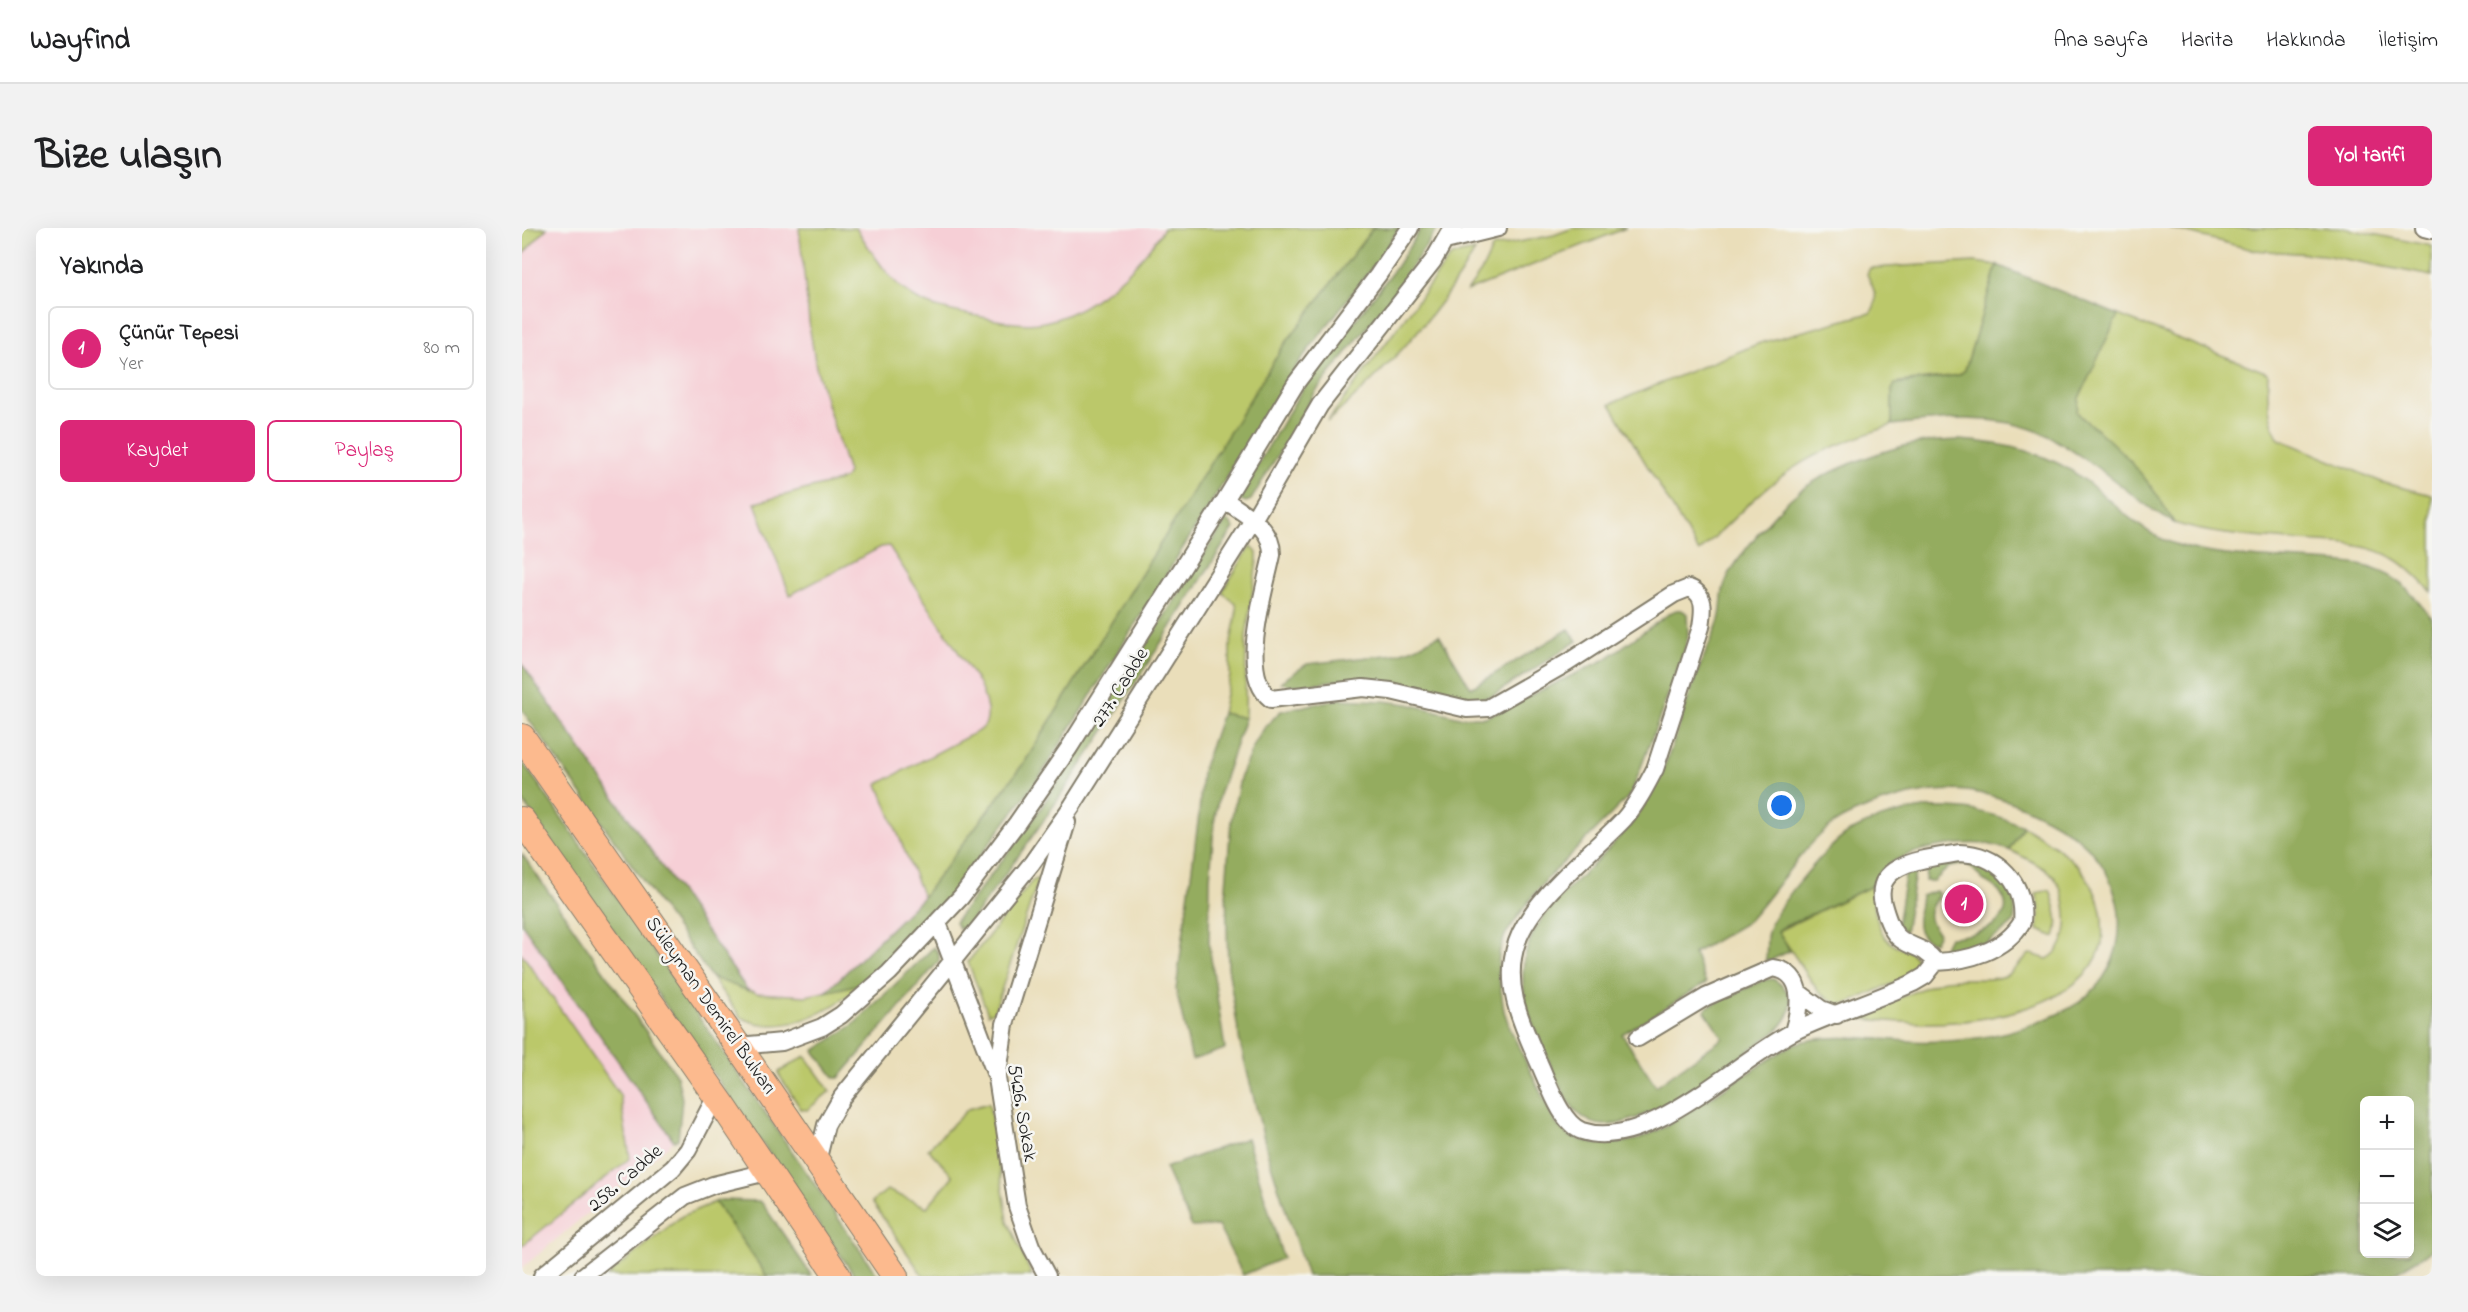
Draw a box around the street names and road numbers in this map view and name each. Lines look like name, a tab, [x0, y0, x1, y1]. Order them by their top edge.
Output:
street label: 277. Cadde	[1085, 643, 1157, 733]
street label: Süleyman Demirel Bulvarı	[637, 911, 783, 1101]
street label: 5426. Sokak	[998, 1062, 1044, 1164]
street label: 258. Cadde	[582, 1138, 670, 1220]

